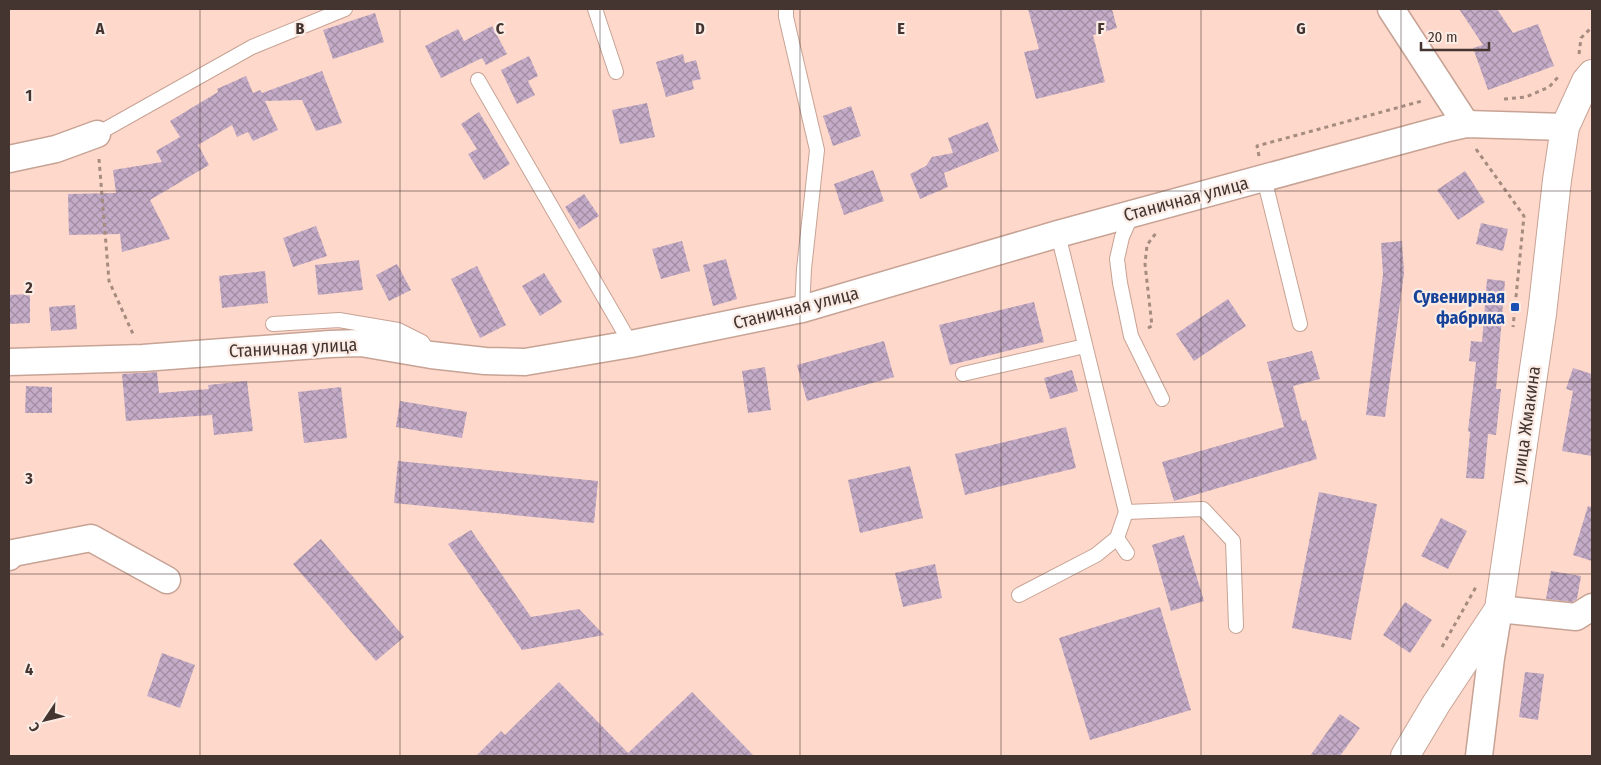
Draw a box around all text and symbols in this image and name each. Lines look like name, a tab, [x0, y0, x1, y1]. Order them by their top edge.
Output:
text: A	[95, 19, 105, 38]
text: B	[296, 19, 305, 38]
text: C	[496, 19, 505, 38]
text: D	[695, 19, 705, 38]
text: E	[897, 19, 905, 38]
text: F	[1097, 19, 1105, 38]
text: G	[1296, 19, 1306, 38]
scale bar	[1421, 20, 1488, 52]
text: 20 m	[1428, 28, 1458, 46]
text: 1	[26, 86, 32, 105]
street label: Станичная улица	[1121, 172, 1251, 226]
text: 2	[24, 278, 33, 297]
street label: Станичная улица	[731, 282, 861, 334]
place label: Сувенирная фабрика	[1413, 286, 1505, 329]
marker: Сувенирная фабрика	[1509, 301, 1521, 313]
street label: Станичная улица	[228, 334, 358, 362]
street label: улица Жмакина	[1507, 364, 1545, 485]
text: 3	[24, 469, 33, 488]
text: 4	[25, 660, 33, 679]
north arrow	[20, 695, 70, 745]
text: С	[25, 719, 44, 735]

